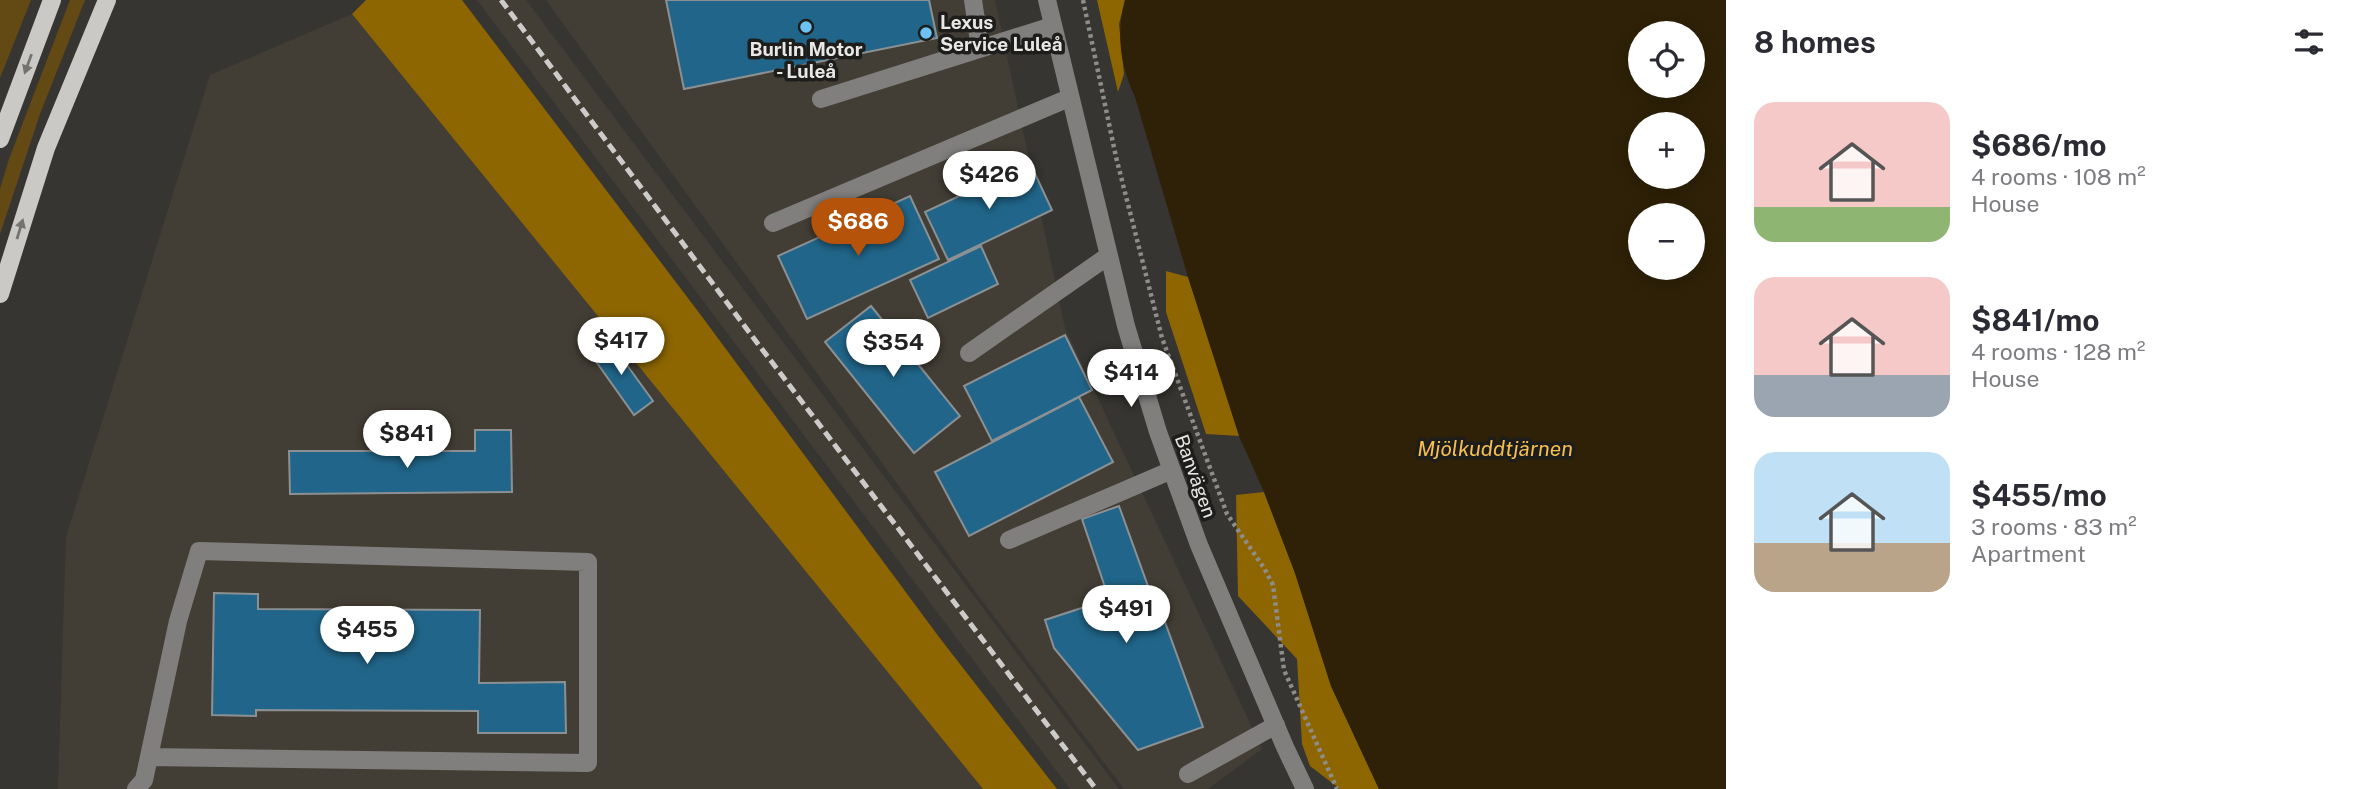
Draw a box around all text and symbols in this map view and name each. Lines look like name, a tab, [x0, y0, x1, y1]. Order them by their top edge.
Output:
place label: Lexus Service Luleå	[940, 11, 1062, 55]
marker: Burlin Motor - Luleå	[798, 19, 814, 35]
map controls	[1628, 21, 1705, 280]
button: locate	[1628, 21, 1705, 98]
icon: filters	[2290, 23, 2328, 61]
text: 8 homes	[1754, 24, 1876, 60]
marker: Lexus Service Luleå	[918, 25, 934, 41]
place label: Burlin Motor - Luleå	[749, 38, 863, 82]
one-way arrow	[22, 54, 33, 75]
button: +	[1628, 112, 1705, 189]
text: $686/mo	[1971, 127, 2107, 163]
icon: home	[1810, 130, 1894, 214]
pin: $426	[948, 152, 1030, 211]
text: $426	[959, 160, 1019, 187]
text: 4 rooms · 108 m²	[1971, 163, 2146, 190]
text: House	[1971, 190, 2039, 217]
pin: $686	[817, 198, 899, 258]
button: −	[1628, 203, 1705, 280]
text: $686	[827, 207, 889, 234]
one-way arrow	[16, 219, 26, 240]
text: $841/mo	[1971, 302, 2100, 338]
icon: home	[1810, 305, 1894, 389]
pin: $417	[580, 318, 662, 377]
pin: $354	[852, 320, 934, 379]
text: $417	[594, 326, 648, 353]
text: $354	[862, 328, 924, 355]
text: 4 rooms · 128 m²	[1971, 338, 2145, 365]
pin: $414	[1090, 350, 1172, 409]
text: $414	[1103, 358, 1159, 385]
text: House	[1971, 365, 2039, 392]
pin: $841	[366, 410, 448, 470]
text: $841	[379, 419, 435, 446]
street label: Banvägen	[1171, 431, 1221, 521]
water label: Mjölkuddtjärnen	[1417, 436, 1573, 461]
text: $455/mo	[1971, 477, 2107, 513]
icon: home	[1810, 480, 1894, 564]
text: 3 rooms · 83 m²	[1971, 513, 2137, 540]
text: Apartment	[1971, 540, 2086, 567]
pin: $491	[1085, 586, 1167, 645]
text: $491	[1098, 594, 1154, 621]
pin: $455	[326, 606, 408, 666]
text: $455	[336, 615, 398, 642]

